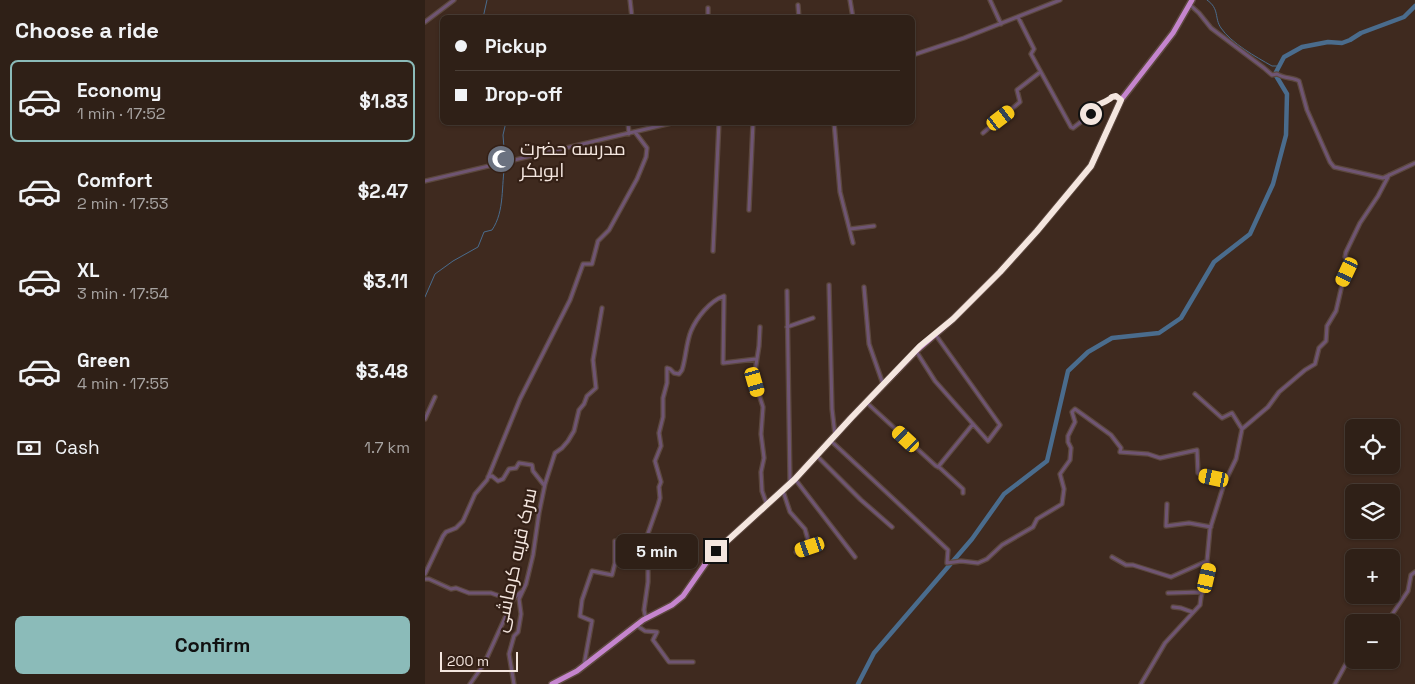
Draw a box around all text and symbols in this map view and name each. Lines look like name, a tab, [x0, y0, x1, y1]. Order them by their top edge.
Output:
text: Choose a ride	[15, 16, 159, 44]
text: Pickup	[485, 34, 547, 59]
text: Economy	[77, 78, 161, 103]
icon: car	[17, 79, 62, 124]
text: Drop-off	[485, 82, 563, 107]
text: $1.83	[359, 89, 408, 114]
text: 1 min · 17:52	[77, 103, 165, 124]
car	[984, 103, 1017, 133]
route start	[1080, 103, 1102, 125]
place label: مدرسه حضرت ابوبکر	[519, 136, 626, 183]
mosque icon: مدرسه حضرت ابوبکر	[486, 144, 516, 174]
text: Comfort	[77, 168, 153, 193]
icon: car	[17, 169, 62, 214]
text: $2.47	[358, 179, 408, 204]
text: 2 min · 17:53	[77, 193, 168, 214]
car	[1333, 255, 1360, 289]
text: XL	[77, 258, 100, 283]
icon: car	[17, 259, 62, 304]
text: $3.11	[363, 269, 408, 294]
text: 3 min · 17:54	[77, 283, 169, 304]
text: Green	[77, 348, 130, 373]
icon: car	[17, 349, 62, 394]
text: $3.48	[356, 359, 408, 384]
car	[743, 366, 766, 398]
text: 4 min · 17:55	[77, 373, 169, 394]
map controls	[1345, 419, 1400, 669]
button: locate	[1345, 419, 1400, 474]
car	[889, 423, 922, 455]
icon: cash	[15, 434, 43, 462]
text: Cash	[55, 435, 100, 460]
text: 1.7 km	[364, 437, 410, 458]
car	[1197, 468, 1230, 488]
button: layers	[1345, 484, 1400, 539]
street label: سرک قریه کرماشی	[487, 486, 543, 634]
callout: 5 min	[616, 534, 699, 568]
car	[793, 535, 826, 559]
route end	[705, 540, 727, 562]
text: 5 min	[636, 541, 678, 562]
button: +	[1345, 549, 1400, 604]
car	[1196, 562, 1217, 594]
button: −	[1345, 614, 1400, 669]
button: Confirm	[15, 616, 410, 674]
scale bar	[440, 649, 517, 672]
text: 200 m	[447, 652, 489, 670]

